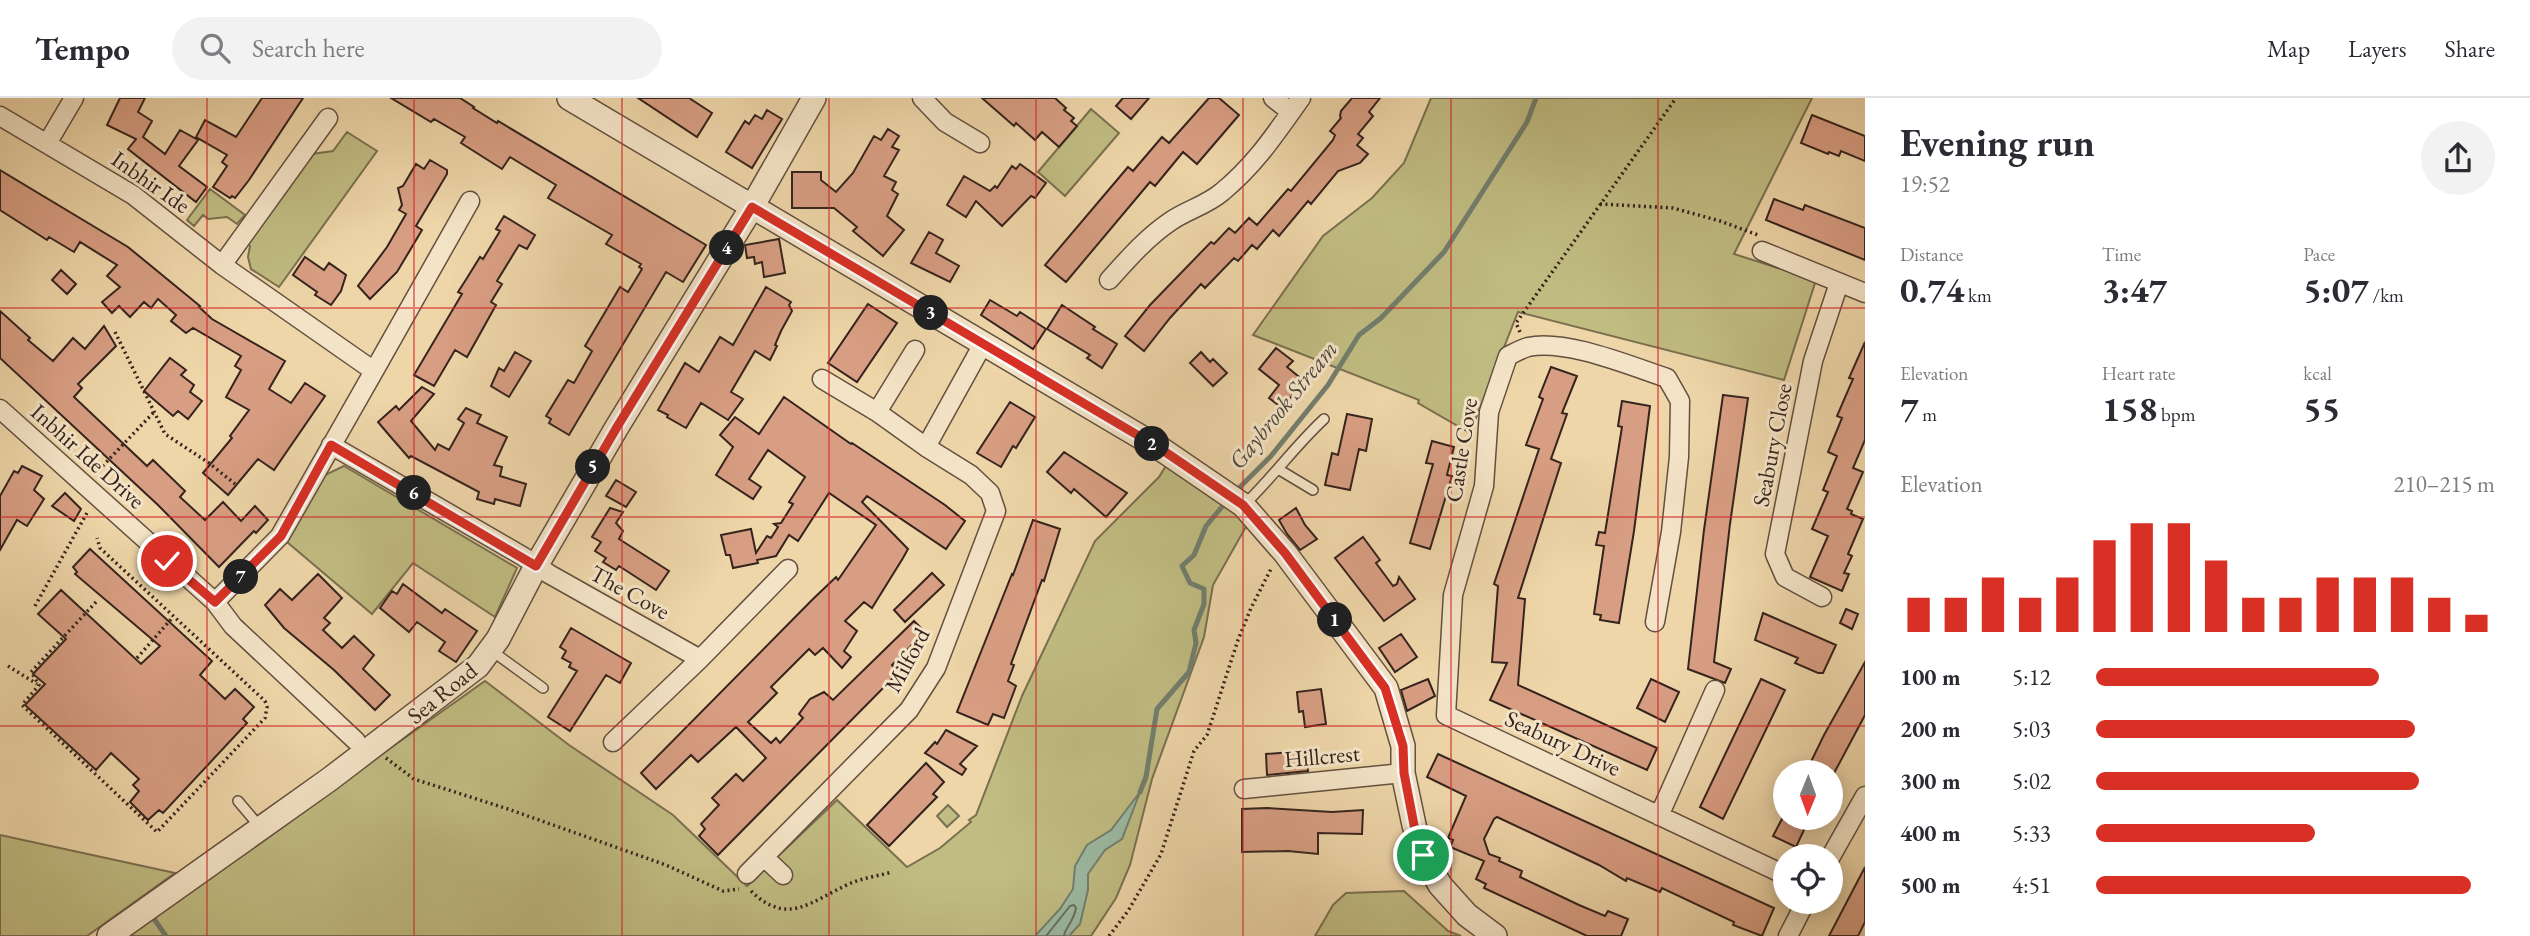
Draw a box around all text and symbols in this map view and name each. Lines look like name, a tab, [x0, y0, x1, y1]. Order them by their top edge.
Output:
search box	[172, 17, 662, 80]
text: Tempo	[35, 27, 130, 70]
icon: search	[196, 29, 234, 67]
text: Search here	[252, 31, 365, 65]
text: Map	[2267, 33, 2310, 64]
text: Layers	[2348, 33, 2407, 64]
text: Share	[2445, 33, 2495, 64]
text: Evening run	[1900, 118, 2095, 167]
button: share	[2421, 121, 2495, 195]
street label: Inbhir Ide	[106, 144, 196, 220]
text: 19:52	[1900, 169, 1950, 199]
pin: 4	[710, 230, 744, 266]
text: 4	[721, 235, 732, 260]
text: Distance	[1900, 242, 1963, 267]
text: Time	[2102, 242, 2141, 267]
text: Pace	[2303, 242, 2335, 267]
text: 0.74	[1900, 267, 1964, 312]
text: 3:47	[2102, 267, 2167, 312]
text: 5:07	[2303, 267, 2369, 312]
text: km	[1964, 283, 1992, 308]
text: /km	[2369, 283, 2404, 308]
pin: 3	[914, 296, 948, 330]
text: 3	[925, 300, 936, 325]
water label: Gaybrook Stream	[1221, 334, 1344, 475]
text: Elevation	[1900, 361, 1968, 386]
text: Heart rate	[2102, 361, 2175, 386]
text: kcal	[2303, 361, 2332, 386]
street label: Seabury Close	[1745, 381, 1799, 509]
text: 7	[1900, 386, 1919, 431]
text: 158	[2102, 386, 2157, 431]
text: 55	[2303, 386, 2340, 431]
street label: Castle Cove	[1438, 396, 1484, 504]
street label: Inbhir Ide Drive	[25, 397, 151, 515]
text: m	[1919, 402, 1937, 427]
text: bpm	[2157, 402, 2195, 427]
pin: 2	[1134, 426, 1170, 462]
text: 2	[1146, 431, 1157, 456]
pin: 5	[576, 450, 610, 484]
text: 5	[587, 454, 598, 479]
text: Elevation	[1900, 469, 1983, 499]
text: 210–215 m	[2394, 469, 2495, 499]
pin: 6	[396, 476, 432, 510]
text: 6	[408, 480, 419, 505]
pin	[137, 531, 197, 591]
icon: check	[148, 542, 186, 580]
street label: The Cove	[585, 558, 675, 626]
pin: 7	[224, 560, 258, 594]
text: 7	[235, 564, 246, 589]
pin: 1	[1318, 602, 1352, 638]
text: 1	[1329, 607, 1340, 632]
street label: Milford	[877, 622, 937, 698]
street label: Sea Road	[401, 655, 483, 730]
text: 100 m	[1900, 662, 1961, 692]
text: 5:12	[2012, 662, 2051, 692]
street label: Seabury Drive	[1500, 703, 1626, 783]
text: 200 m	[1900, 714, 1961, 744]
text: 5:03	[2012, 714, 2051, 744]
street label: Hillcrest	[1283, 738, 1362, 774]
north arrow	[1773, 760, 1843, 830]
map controls	[1773, 760, 1843, 914]
text: 300 m	[1900, 766, 1961, 796]
text: 5:02	[2012, 766, 2051, 796]
text: 400 m	[1900, 818, 1961, 848]
text: 5:33	[2012, 818, 2051, 848]
pin	[1393, 825, 1453, 885]
icon: arrive	[1404, 836, 1442, 874]
button: locate	[1773, 844, 1843, 914]
text: 500 m	[1900, 870, 1961, 900]
text: 4:51	[2012, 870, 2051, 900]

